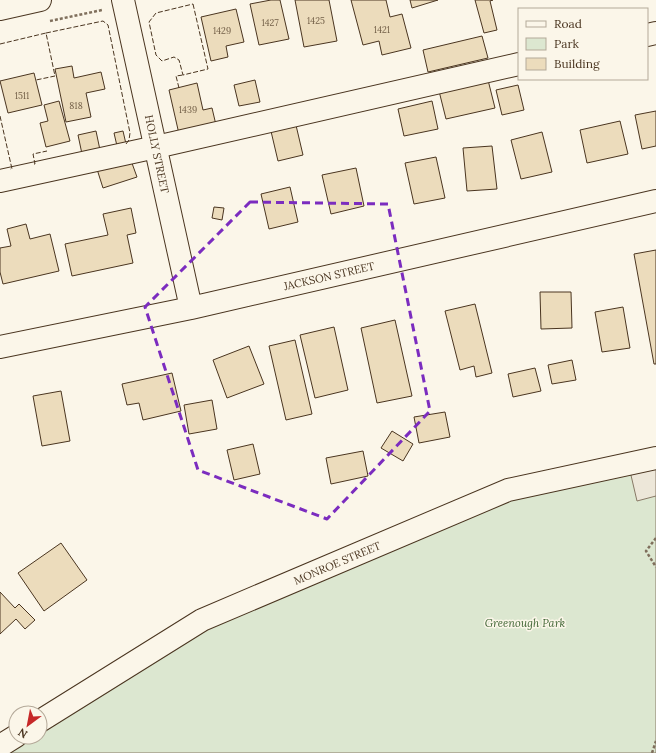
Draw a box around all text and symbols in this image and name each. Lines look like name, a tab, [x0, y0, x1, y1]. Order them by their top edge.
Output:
legend	[518, 8, 648, 80]
house number: 1425	[307, 15, 325, 26]
text: Road	[554, 16, 582, 31]
house number: 1427	[261, 17, 279, 28]
house number: 1421	[374, 24, 390, 35]
house number: 1429	[213, 25, 231, 36]
text: Park	[554, 36, 580, 51]
text: Building	[554, 56, 600, 71]
house number: 1511	[15, 90, 29, 101]
house number: 818	[69, 100, 83, 111]
house number: 1439	[179, 104, 197, 115]
street label: HOLLY STREET	[142, 114, 172, 194]
street label: JACKSON STREET	[281, 259, 376, 293]
street label: MONROE STREET	[291, 538, 383, 588]
park label: Greenough Park	[485, 616, 566, 630]
north arrow	[8, 705, 48, 745]
text: N	[15, 725, 30, 742]

